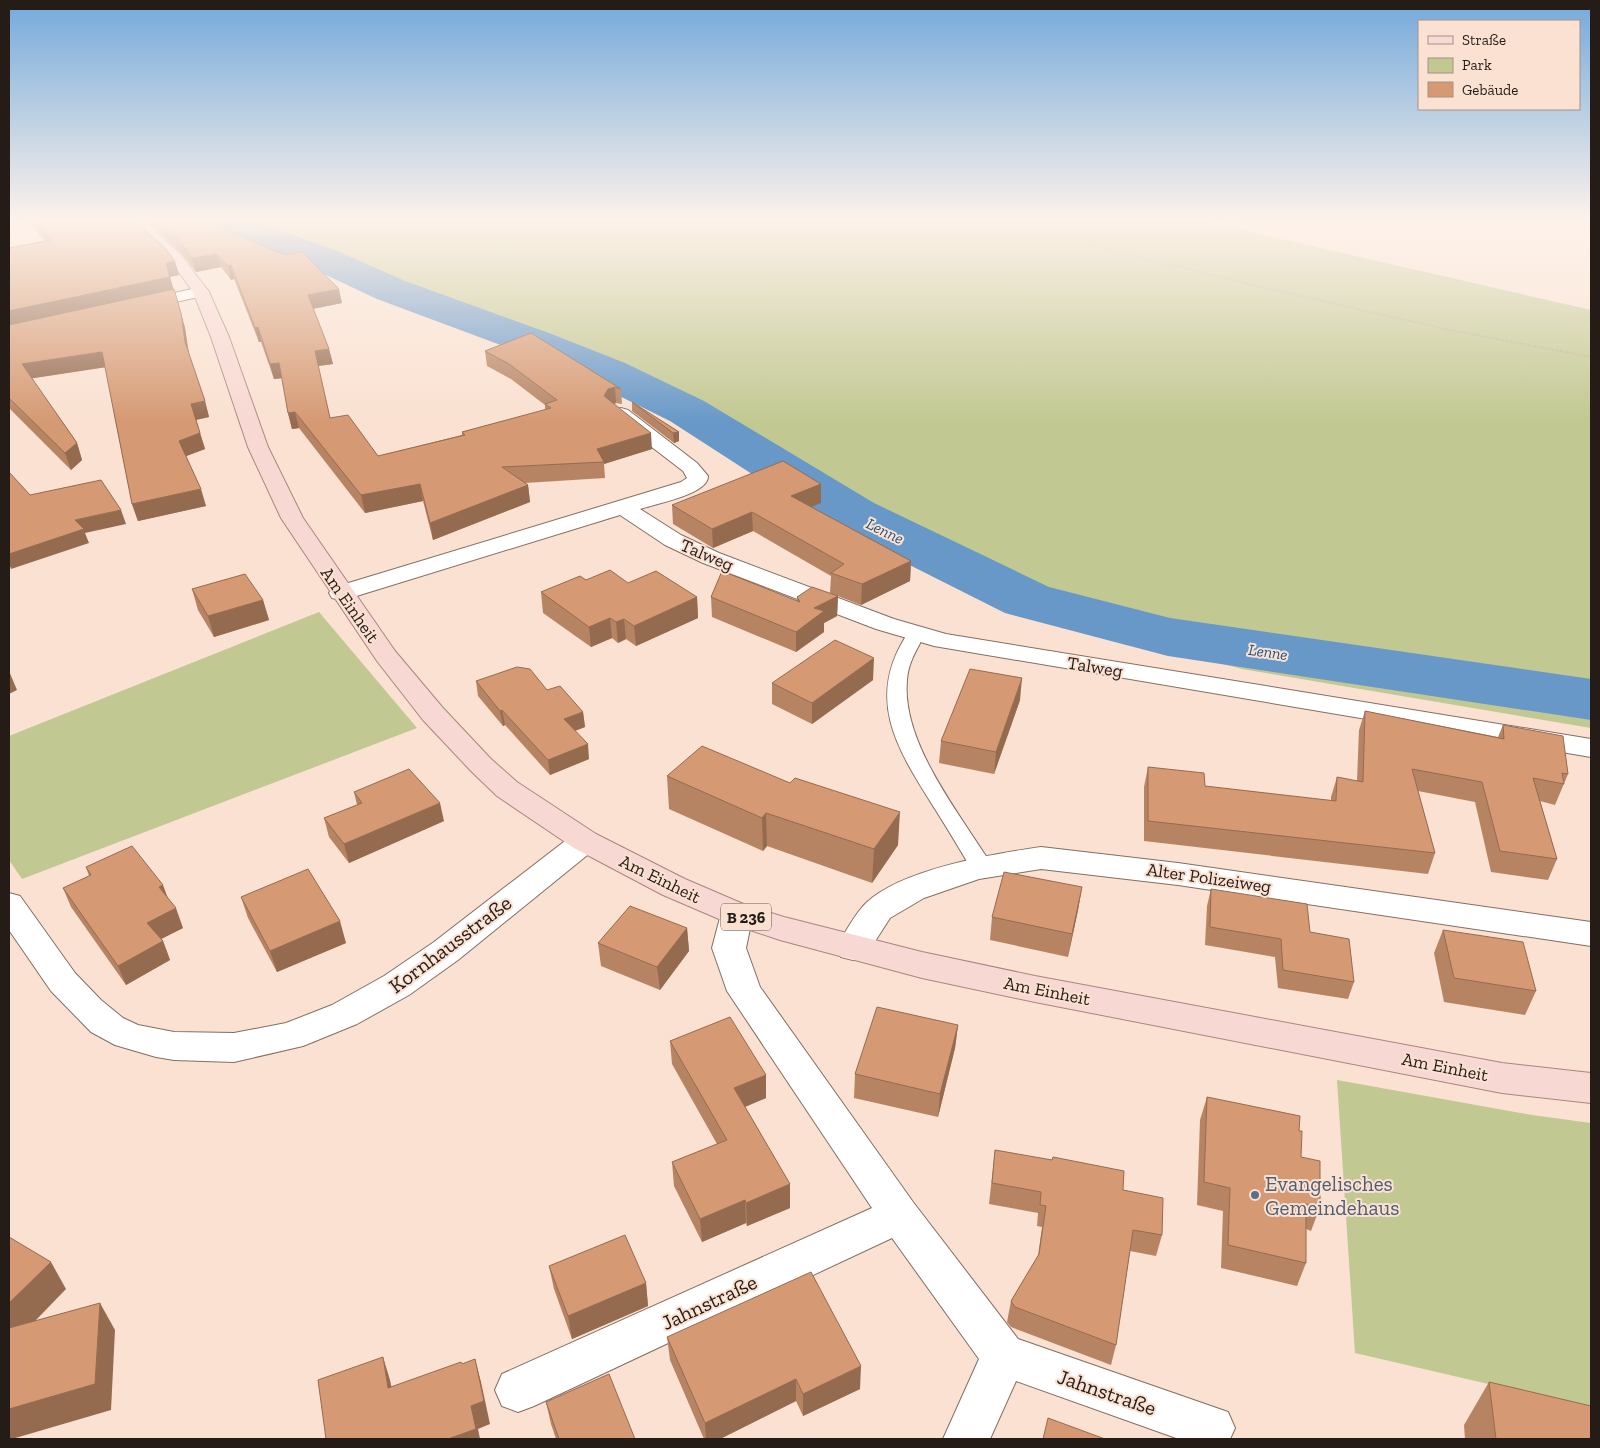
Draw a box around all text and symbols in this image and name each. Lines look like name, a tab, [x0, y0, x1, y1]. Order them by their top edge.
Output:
legend	[1418, 20, 1580, 110]
text: Straße	[1462, 31, 1506, 49]
text: Park	[1462, 56, 1492, 74]
text: Gebäude	[1462, 81, 1518, 99]
water label: Lenne	[863, 514, 907, 548]
street label: Talweg	[677, 534, 737, 576]
street label: Am Einheit	[316, 563, 384, 647]
water label: Lenne	[1247, 640, 1289, 664]
street label: Talweg	[1066, 652, 1124, 682]
street label: Am Einheit	[616, 850, 704, 908]
street label: Alter Polizeiweg	[1145, 858, 1273, 898]
street label: Kornhausstraße	[384, 890, 516, 998]
road number: B 236	[721, 904, 771, 930]
street label: Am Einheit	[1002, 972, 1092, 1010]
street label: Am Einheit	[1400, 1048, 1490, 1086]
place label: Evangelisches Gemeindehaus	[1265, 1171, 1400, 1220]
marker: Evangelisches Gemeindehaus	[1249, 1189, 1261, 1201]
street label: Jahnstraße	[657, 1269, 761, 1335]
street label: Jahnstraße	[1054, 1364, 1160, 1421]

